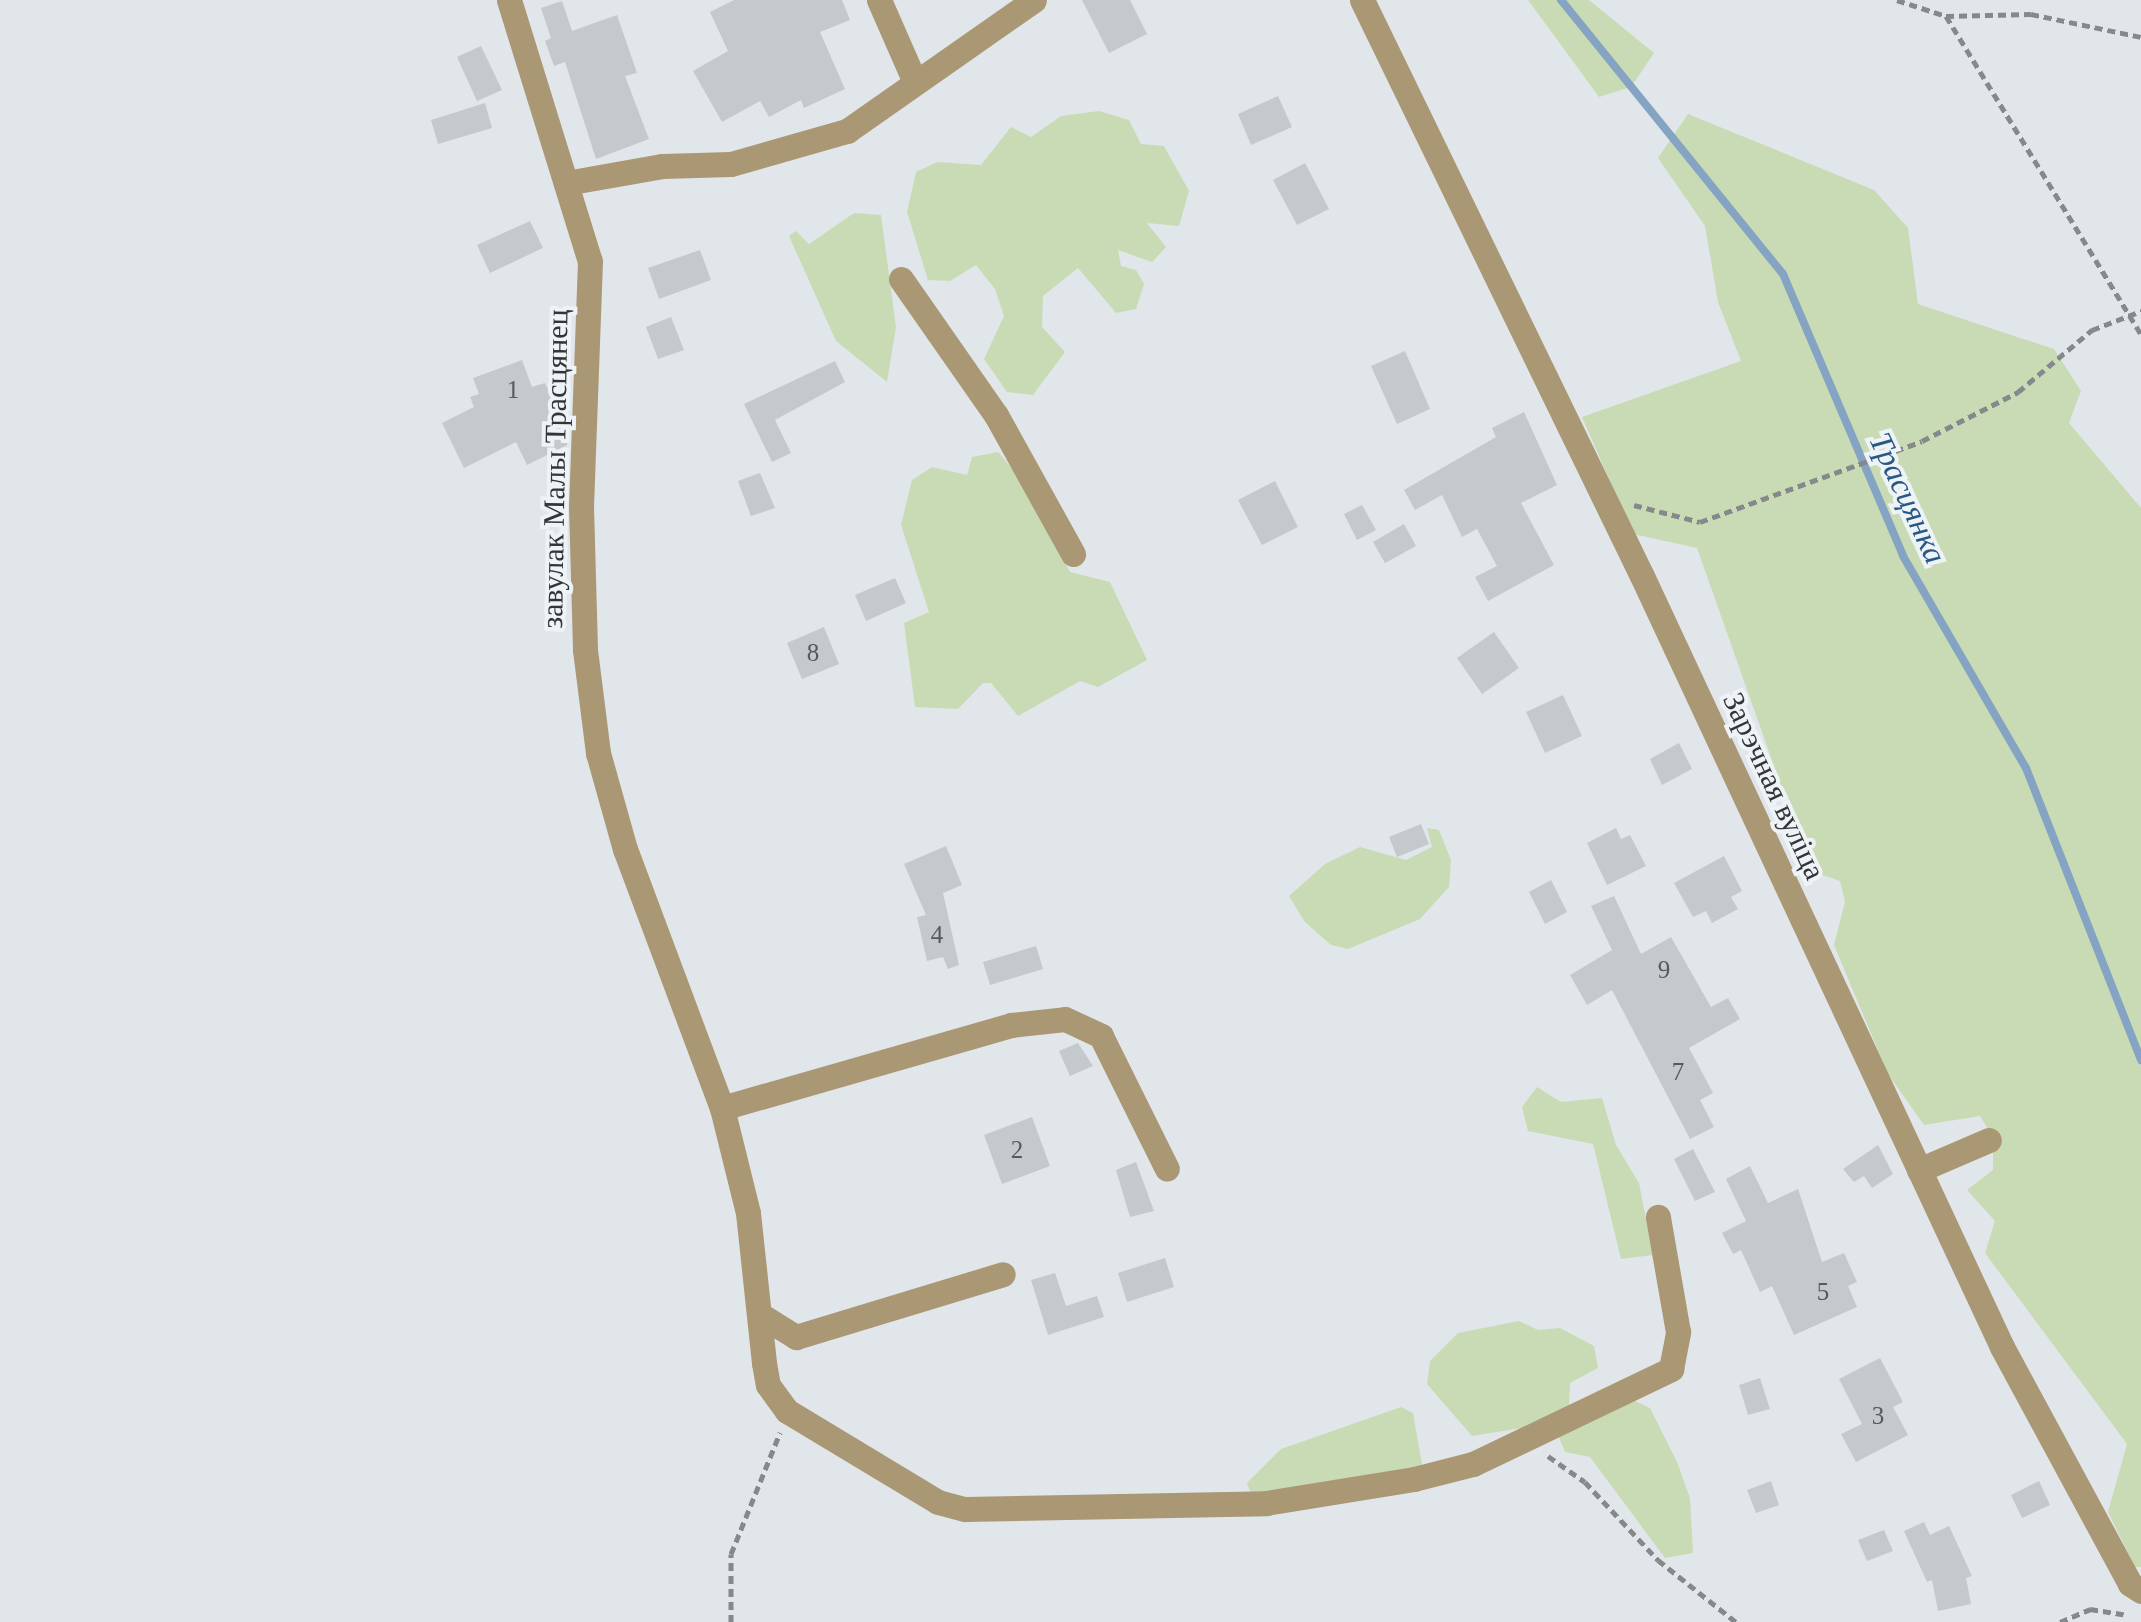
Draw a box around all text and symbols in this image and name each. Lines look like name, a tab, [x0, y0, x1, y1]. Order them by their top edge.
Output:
street label: завулак Малы Трасцянец	[534, 309, 576, 629]
house number: 1	[507, 375, 519, 405]
water label: Трасцянка	[1861, 426, 1955, 570]
house number: 8	[807, 638, 819, 668]
street label: Зарэчная вуліца	[1715, 687, 1833, 885]
house number: 4	[931, 920, 943, 950]
house number: 9	[1658, 955, 1670, 985]
house number: 7	[1672, 1057, 1684, 1087]
house number: 2	[1011, 1135, 1023, 1165]
house number: 5	[1817, 1277, 1829, 1307]
house number: 3	[1872, 1401, 1884, 1431]

